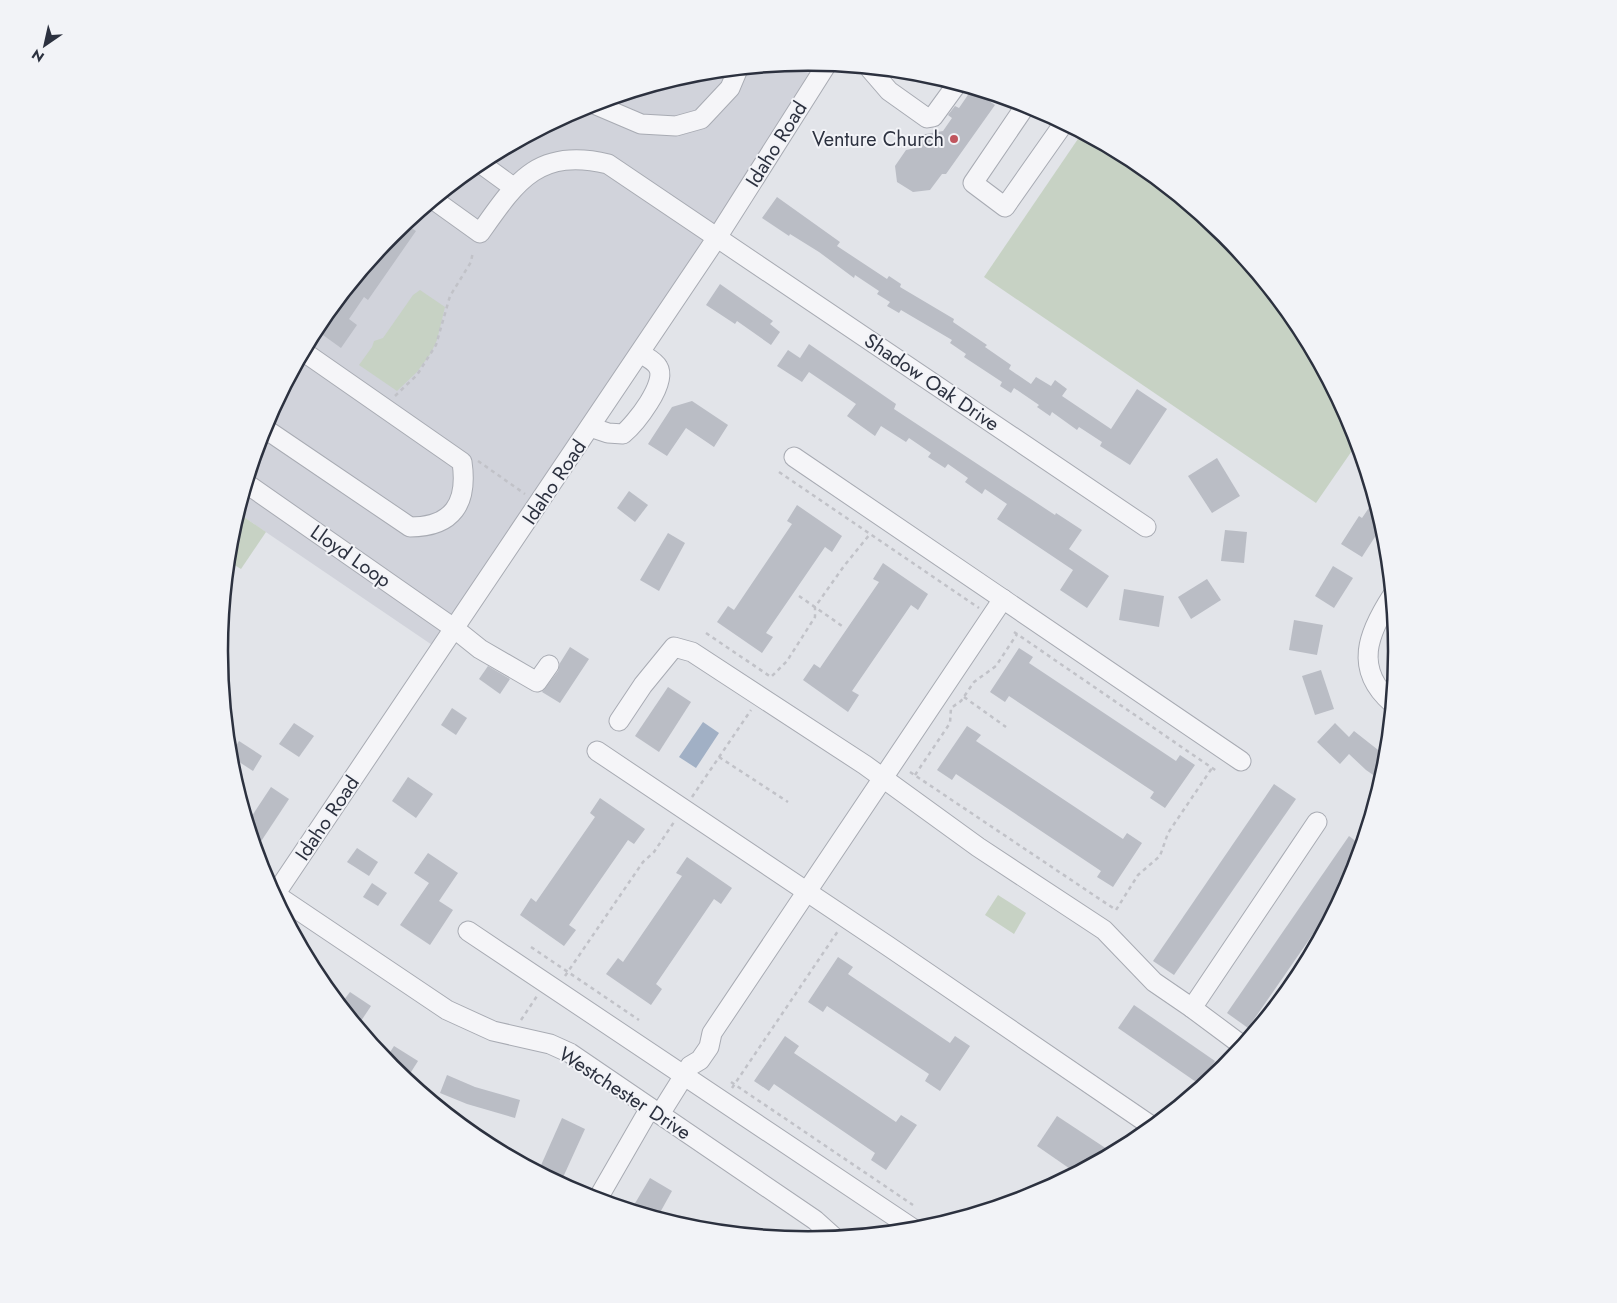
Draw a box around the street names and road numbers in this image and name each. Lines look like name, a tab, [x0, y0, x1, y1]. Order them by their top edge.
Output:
street label: Idaho Road	[739, 96, 814, 193]
street label: Shadow Oak Drive	[858, 326, 1005, 438]
street label: Idaho Road	[515, 434, 593, 530]
street label: Lloyd Loop	[304, 518, 397, 595]
street label: Idaho Road	[288, 770, 366, 866]
street label: Westchester Drive	[553, 1040, 696, 1147]

